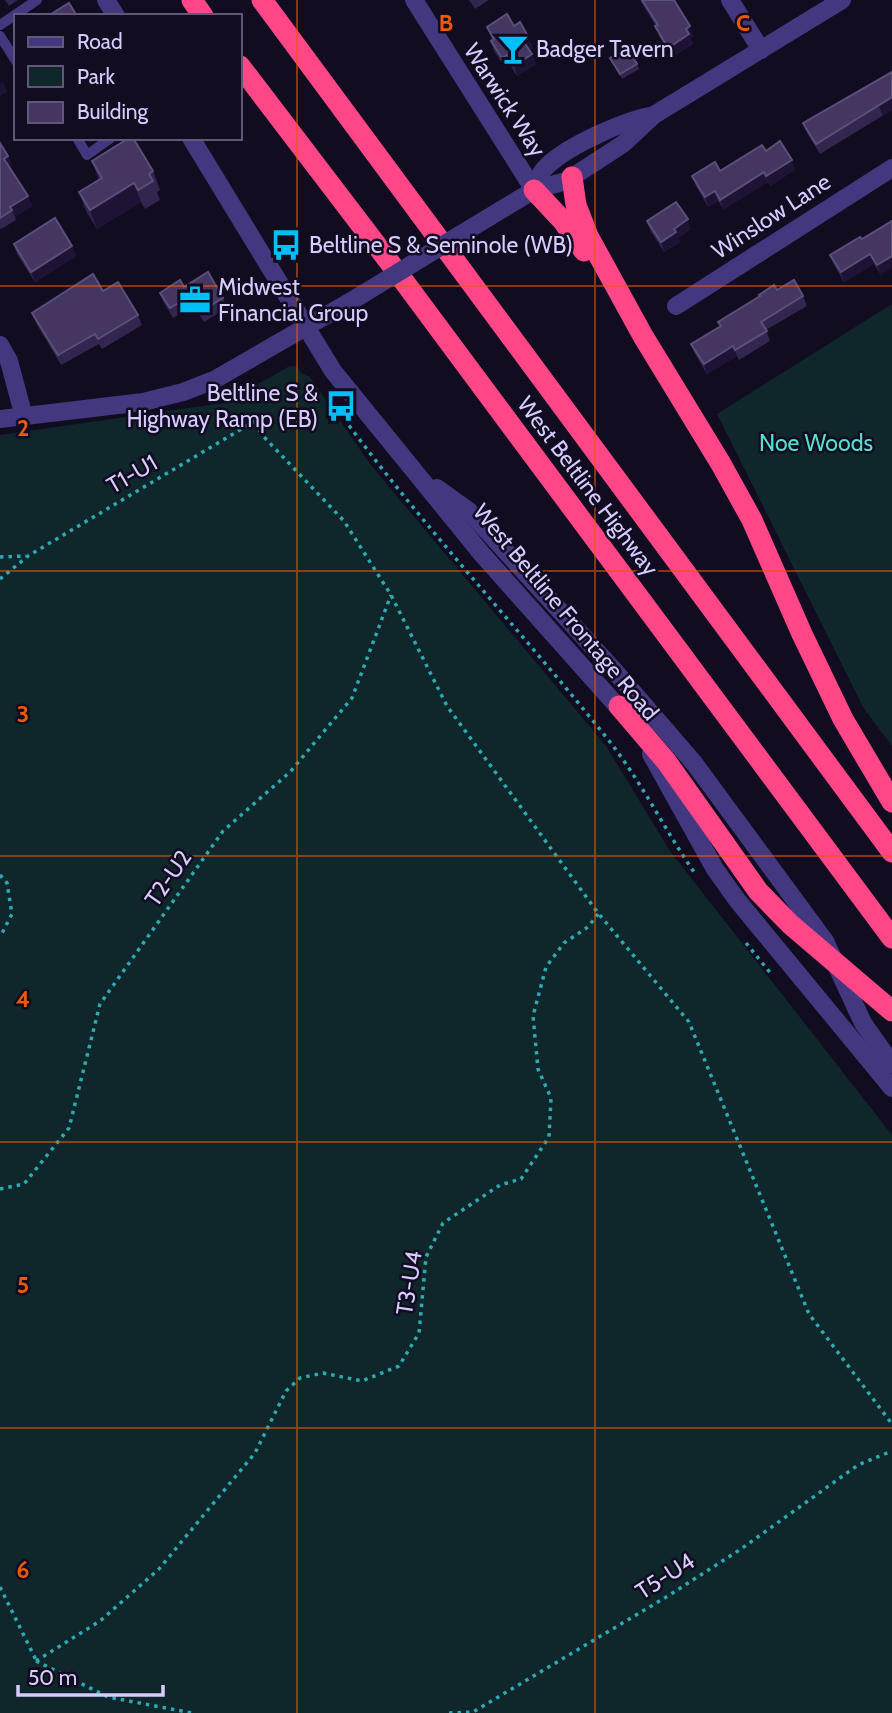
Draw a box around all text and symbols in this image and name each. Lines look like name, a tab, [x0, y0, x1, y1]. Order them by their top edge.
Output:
text: B	[439, 9, 453, 37]
text: C	[736, 9, 750, 37]
legend	[14, 14, 242, 140]
text: Road	[77, 29, 123, 54]
bar icon: Badger Tavern	[496, 32, 530, 66]
place label: Badger Tavern	[536, 35, 674, 63]
street label: Warwick Way	[458, 38, 552, 162]
text: Park	[77, 64, 115, 89]
text: Building	[77, 99, 149, 124]
street label: Winslow Lane	[706, 167, 836, 265]
bus stop icon: Beltline S & Seminole (WB)	[269, 228, 303, 262]
place label: Beltline S & Seminole (WB)	[309, 231, 573, 259]
place label: Midwest Financial Group	[218, 273, 368, 327]
office icon: Midwest Financial Group	[178, 283, 212, 317]
place label: Beltline S & Highway Ramp (EB)	[126, 379, 318, 433]
bus stop icon: Beltline S & Highway Ramp (EB)	[324, 389, 358, 423]
street label: West Beltline Highway	[511, 391, 665, 581]
text: 2	[17, 414, 29, 442]
park label: Noe Woods	[759, 429, 873, 457]
street label: T1-U1	[102, 448, 162, 500]
street label: West Beltline Frontage Road	[467, 498, 665, 726]
text: 3	[17, 700, 29, 728]
street label: T2-U2	[139, 844, 197, 912]
text: 4	[16, 985, 30, 1013]
street label: T3-U4	[390, 1249, 428, 1317]
text: 5	[17, 1271, 29, 1299]
street label: T5-U4	[630, 1547, 700, 1605]
text: 6	[17, 1556, 29, 1584]
scale bar	[18, 1654, 163, 1698]
text: 50 m	[28, 1665, 77, 1690]

